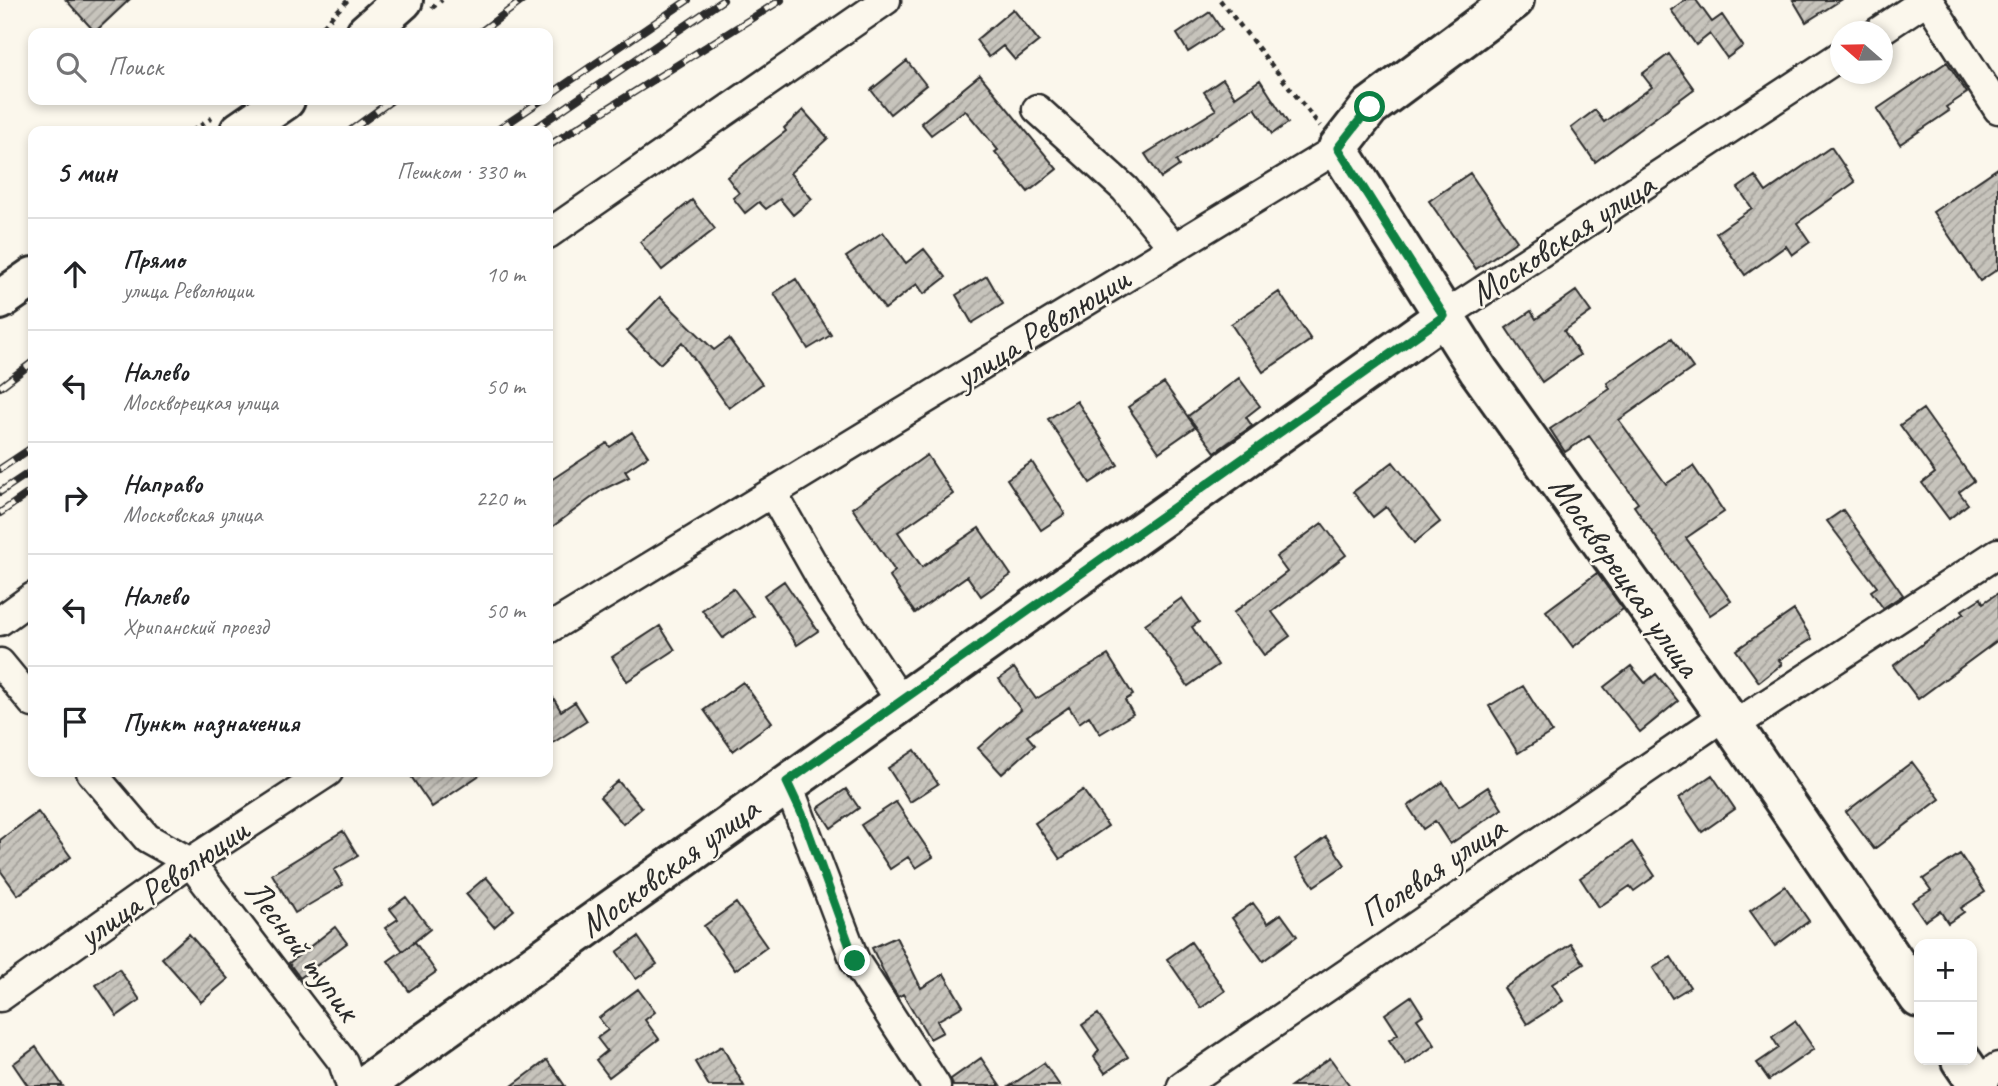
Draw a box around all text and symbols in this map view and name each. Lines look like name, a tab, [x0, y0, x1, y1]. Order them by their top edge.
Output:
north arrow	[1830, 21, 1893, 84]
search box	[28, 28, 553, 105]
icon: search	[52, 48, 90, 86]
text: Поиск	[108, 50, 163, 83]
route start	[1354, 91, 1385, 122]
text: 5 мин	[56, 153, 117, 191]
text: Пешком · 330 m	[397, 157, 525, 186]
street label: Московская улица	[1461, 161, 1665, 316]
text: Прямо	[123, 243, 185, 276]
icon: ahead	[56, 255, 94, 293]
street label: улица Революции	[944, 255, 1140, 401]
text: 10 m	[486, 260, 525, 289]
text: улица Революции	[123, 276, 253, 305]
text: Налево	[123, 355, 189, 388]
icon: left	[56, 367, 94, 405]
text: 50 m	[486, 372, 525, 401]
text: Москворецкая улица	[123, 388, 278, 417]
street label: Москворецкая улица	[1539, 466, 1712, 687]
text: Направо	[123, 467, 202, 500]
icon: right	[56, 479, 94, 517]
text: 220 m	[476, 484, 525, 513]
text: Московская улица	[123, 500, 262, 529]
text: Налево	[123, 579, 189, 612]
icon: left	[56, 591, 94, 629]
text: 50 m	[486, 596, 525, 625]
text: Хрипанский проезд	[123, 612, 268, 641]
icon: arrive	[56, 703, 94, 741]
text: Пункт назначения	[123, 706, 299, 739]
street label: Московская улица	[570, 785, 770, 947]
street label: Полевая улица	[1350, 804, 1516, 937]
street label: улица Революции	[67, 806, 259, 960]
street label: Лесной тупик	[235, 870, 372, 1032]
map controls	[1914, 939, 1977, 1065]
button: +	[1914, 939, 1977, 1002]
route end	[839, 945, 870, 976]
button: −	[1914, 1002, 1977, 1065]

